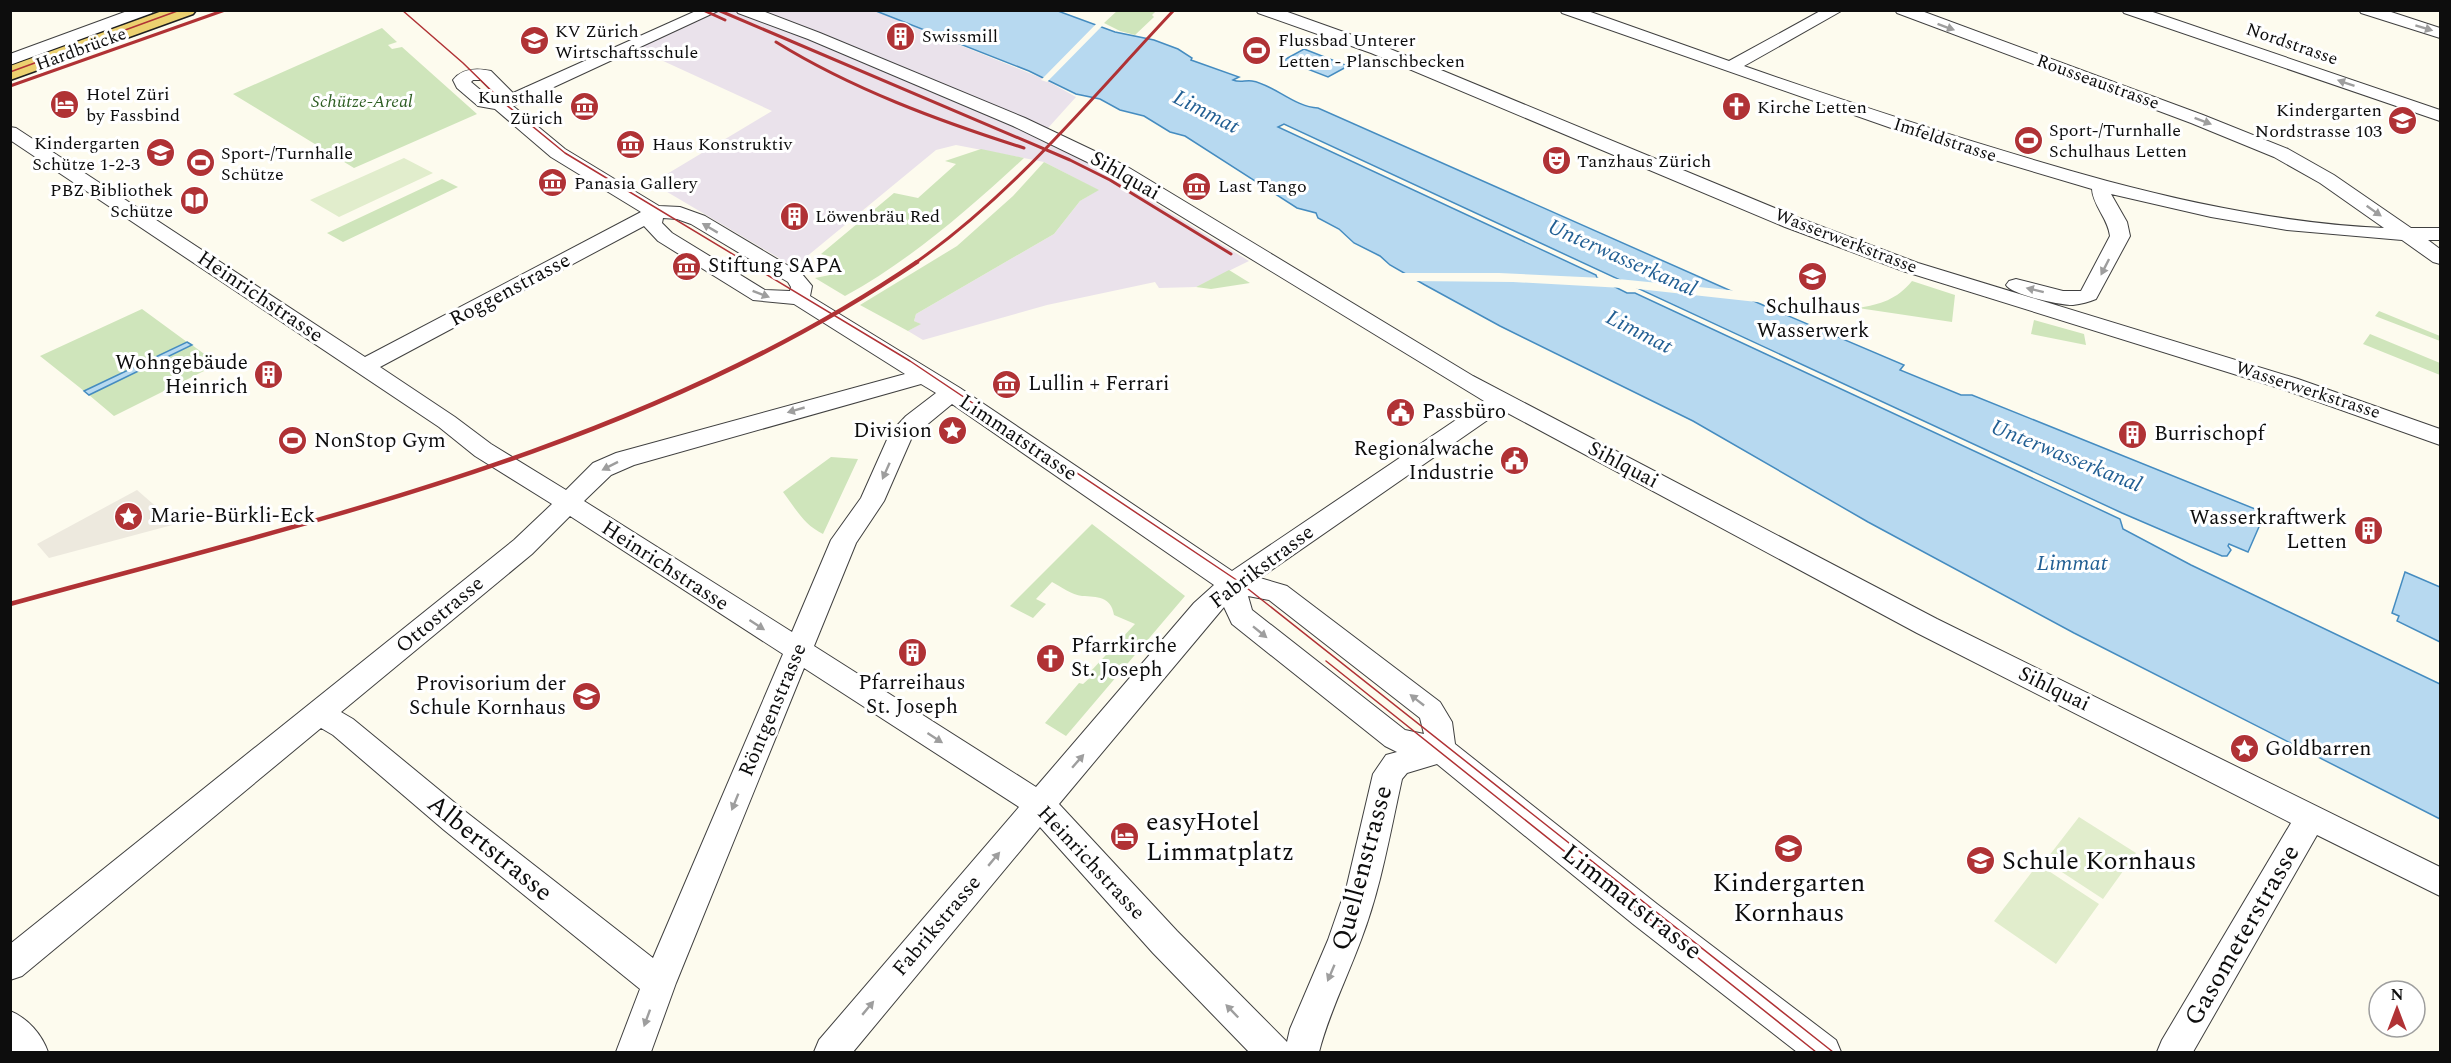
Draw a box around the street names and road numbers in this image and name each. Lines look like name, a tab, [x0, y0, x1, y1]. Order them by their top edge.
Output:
street label: Nordstrasse	[2242, 16, 2342, 72]
street label: Hardbrücke	[32, 20, 130, 78]
street label: Rousseaustrasse	[2033, 47, 2163, 117]
street label: Imfeldstrasse	[1890, 111, 2000, 169]
street label: Sihlquai	[1084, 143, 1166, 209]
street label: Wasserwerkstrasse	[1771, 201, 1921, 281]
street label: Heinrichstrasse	[190, 243, 330, 351]
street label: Roggenstrasse	[444, 245, 576, 335]
street label: Wasserwerkstrasse	[2232, 354, 2384, 426]
street label: Limmatstrasse	[952, 386, 1084, 490]
street label: Sihlquai	[1582, 433, 1664, 497]
street label: Heinrichstrasse	[595, 513, 735, 619]
street label: Fabrikstrasse	[1203, 517, 1321, 617]
street label: Ottostrasse	[389, 568, 491, 662]
street label: Röntgenstrasse	[731, 638, 815, 782]
street label: Sihlquai	[2013, 658, 2095, 720]
street label: Quellenstrasse	[1321, 781, 1403, 955]
street label: Albertstrasse	[418, 785, 562, 911]
street label: Heinrichstrasse	[1029, 798, 1153, 928]
street label: Limmatstrasse	[1553, 834, 1711, 970]
street label: Gasometerstrasse	[2174, 837, 2310, 1033]
street label: Fabrikstrasse	[885, 868, 989, 984]

